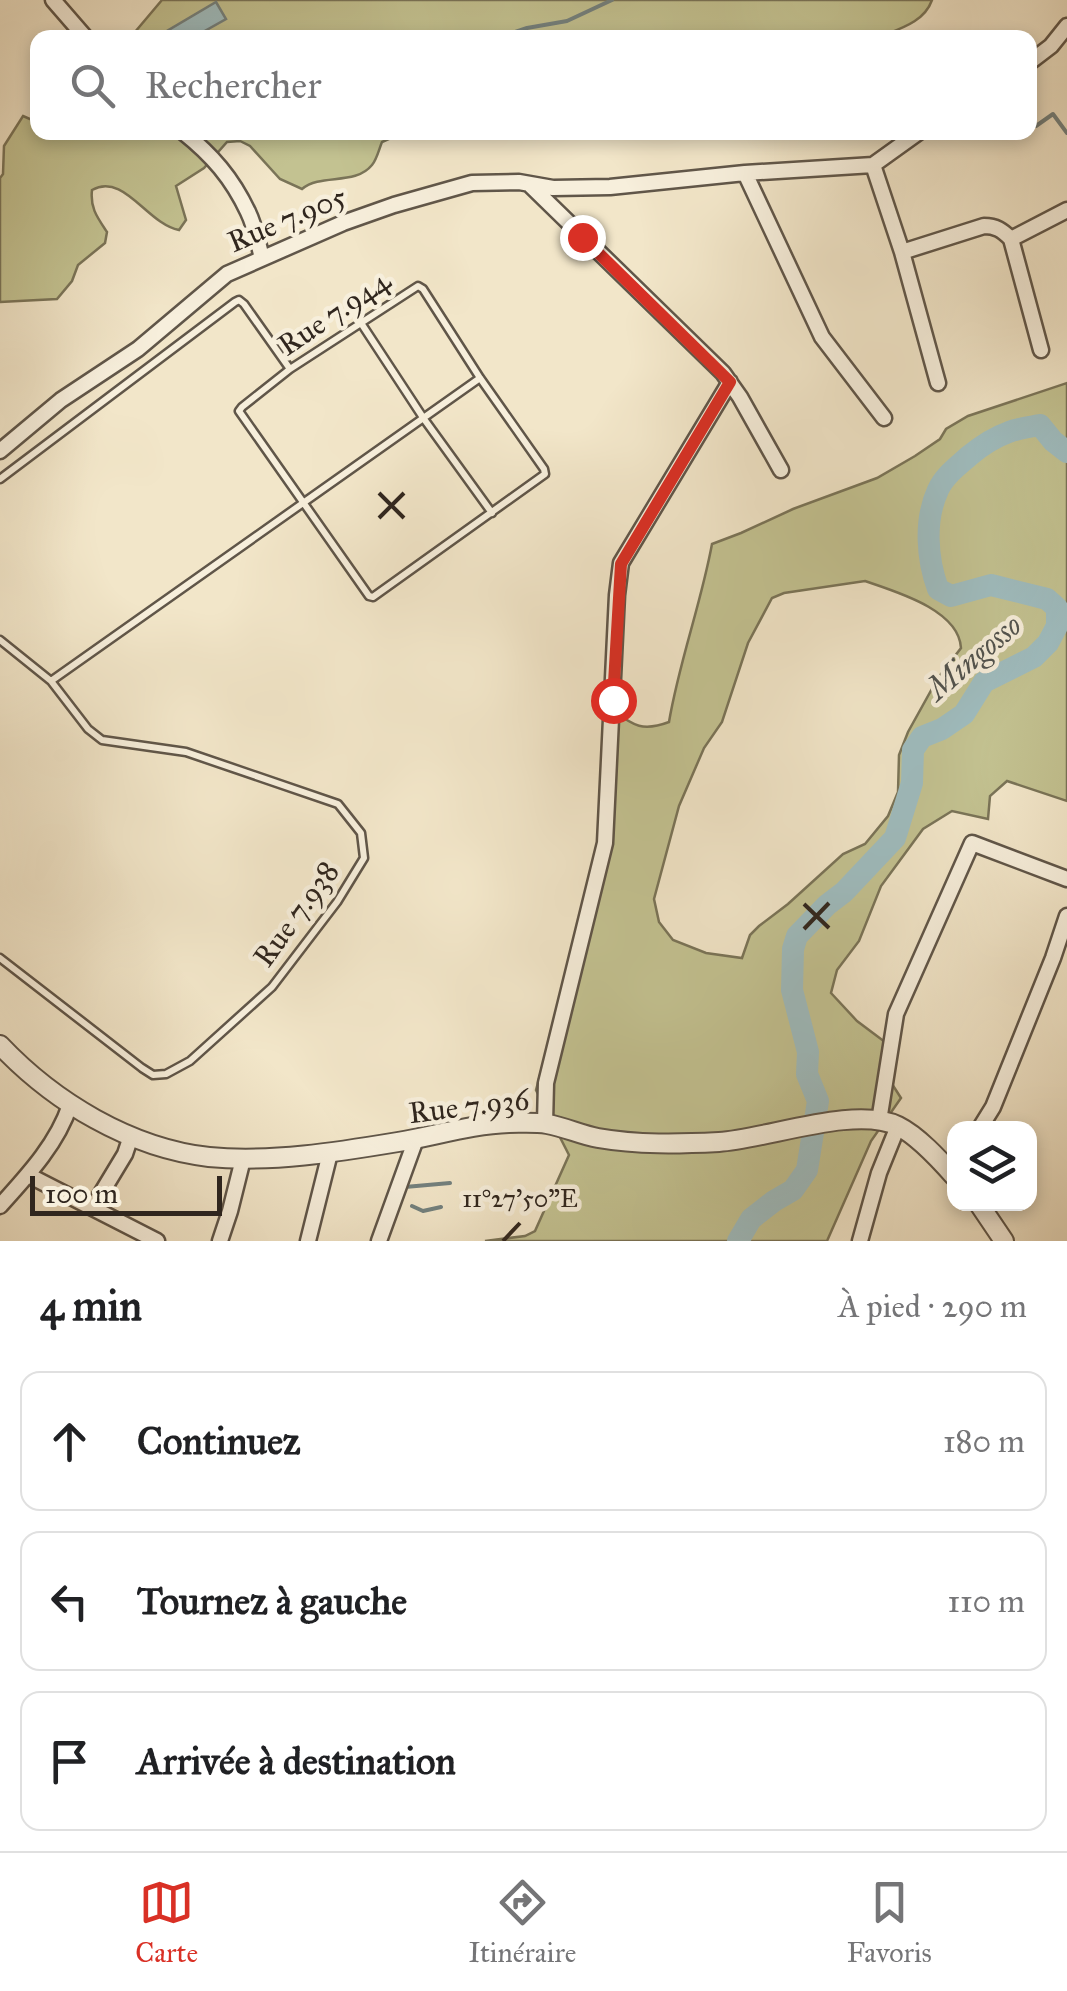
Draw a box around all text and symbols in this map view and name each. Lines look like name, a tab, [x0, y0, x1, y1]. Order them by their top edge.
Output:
search box	[30, 30, 1037, 140]
icon: search	[65, 58, 120, 113]
text: Rechercher	[145, 62, 321, 108]
street label: Rue 7.905	[222, 178, 352, 261]
route end	[560, 215, 606, 261]
street label: Rue 7.944	[271, 262, 398, 364]
water label: Mingosso	[916, 606, 1030, 710]
route start	[591, 678, 637, 724]
street label: Rue 7.938	[246, 854, 347, 974]
street label: Rue 7.936	[407, 1081, 533, 1132]
map controls	[947, 1121, 1037, 1211]
button: layers	[947, 1121, 1037, 1211]
scale bar	[30, 1171, 222, 1216]
text: 100 m	[45, 1176, 118, 1211]
text: 11°27'50"E	[462, 1183, 578, 1214]
text: 4 min	[40, 1280, 142, 1332]
text: À pied · 290 m	[838, 1287, 1027, 1326]
icon: ahead	[42, 1414, 97, 1469]
text: Continuez	[137, 1418, 301, 1464]
text: 180 m	[943, 1422, 1025, 1461]
icon: left	[42, 1574, 97, 1629]
text: Tournez à gauche	[137, 1578, 407, 1624]
text: 110 m	[947, 1582, 1025, 1621]
icon: arrive	[42, 1734, 97, 1789]
text: Arrivée à destination	[137, 1738, 456, 1784]
tab: Carte	[135, 1875, 198, 1970]
tab: Itinéraire	[469, 1875, 576, 1970]
tab: Favoris	[847, 1875, 932, 1970]

